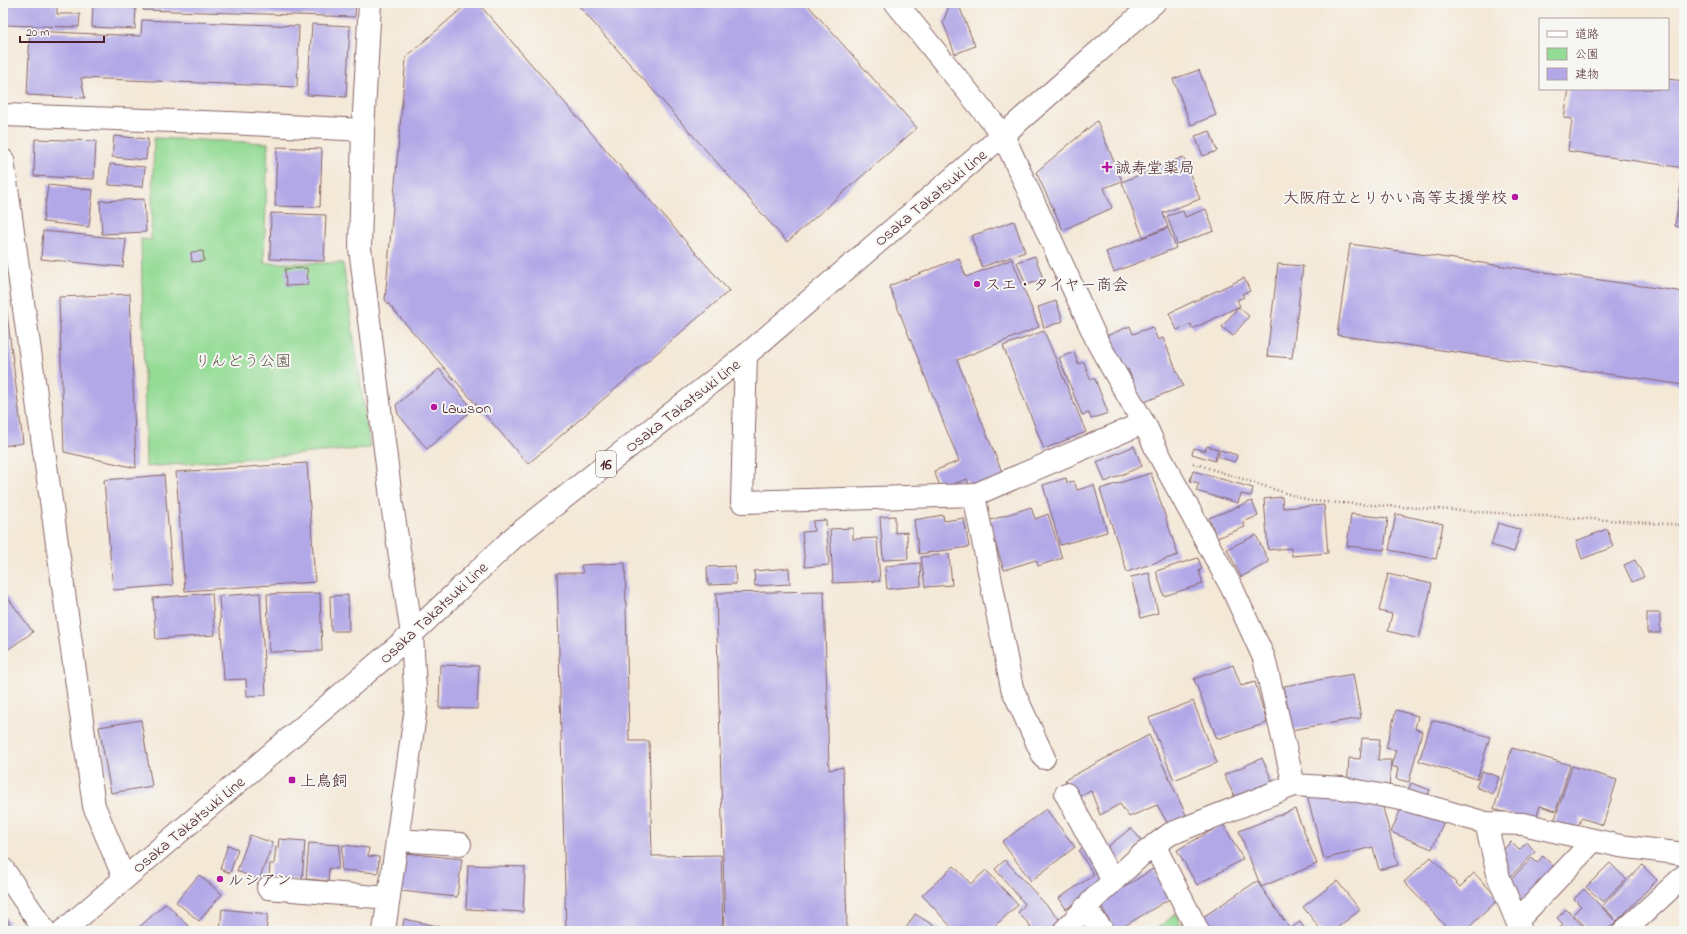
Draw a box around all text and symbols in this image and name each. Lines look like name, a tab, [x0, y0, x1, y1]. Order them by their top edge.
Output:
scale bar	[20, 18, 104, 44]
legend	[1539, 18, 1669, 90]
text: 20 m	[26, 24, 49, 42]
text: 道路	[1575, 26, 1599, 44]
text: 公園	[1575, 46, 1599, 64]
text: 建物	[1575, 66, 1599, 84]
street label: Osaka Takatsuki Line	[870, 144, 994, 253]
place label: 誠寿堂薬局	[1115, 157, 1195, 181]
marker: 誠寿堂薬局	[1102, 162, 1112, 172]
place label: 大阪府立とりかい高等支援学校	[1283, 187, 1507, 211]
marker: 大阪府立とりかい高等支援学校	[1510, 192, 1520, 202]
place label: スエ・タイヤー商会	[985, 274, 1128, 298]
marker: スエ・タイヤー商会	[972, 279, 982, 289]
park label: りんどう公園	[195, 350, 291, 374]
street label: Osaka Takatsuki Line	[620, 353, 747, 459]
place label: Lawson	[442, 397, 492, 421]
marker: Lawson	[429, 402, 439, 412]
road number: 16	[596, 451, 616, 477]
street label: Osaka Takatsuki Line	[375, 556, 495, 670]
place label: 上鳥飼	[300, 770, 348, 794]
street label: Osaka Takatsuki Line	[128, 771, 252, 880]
marker: 上鳥飼	[287, 775, 297, 785]
place label: ルシアン	[228, 869, 292, 893]
marker: ルシアン	[215, 874, 225, 884]

